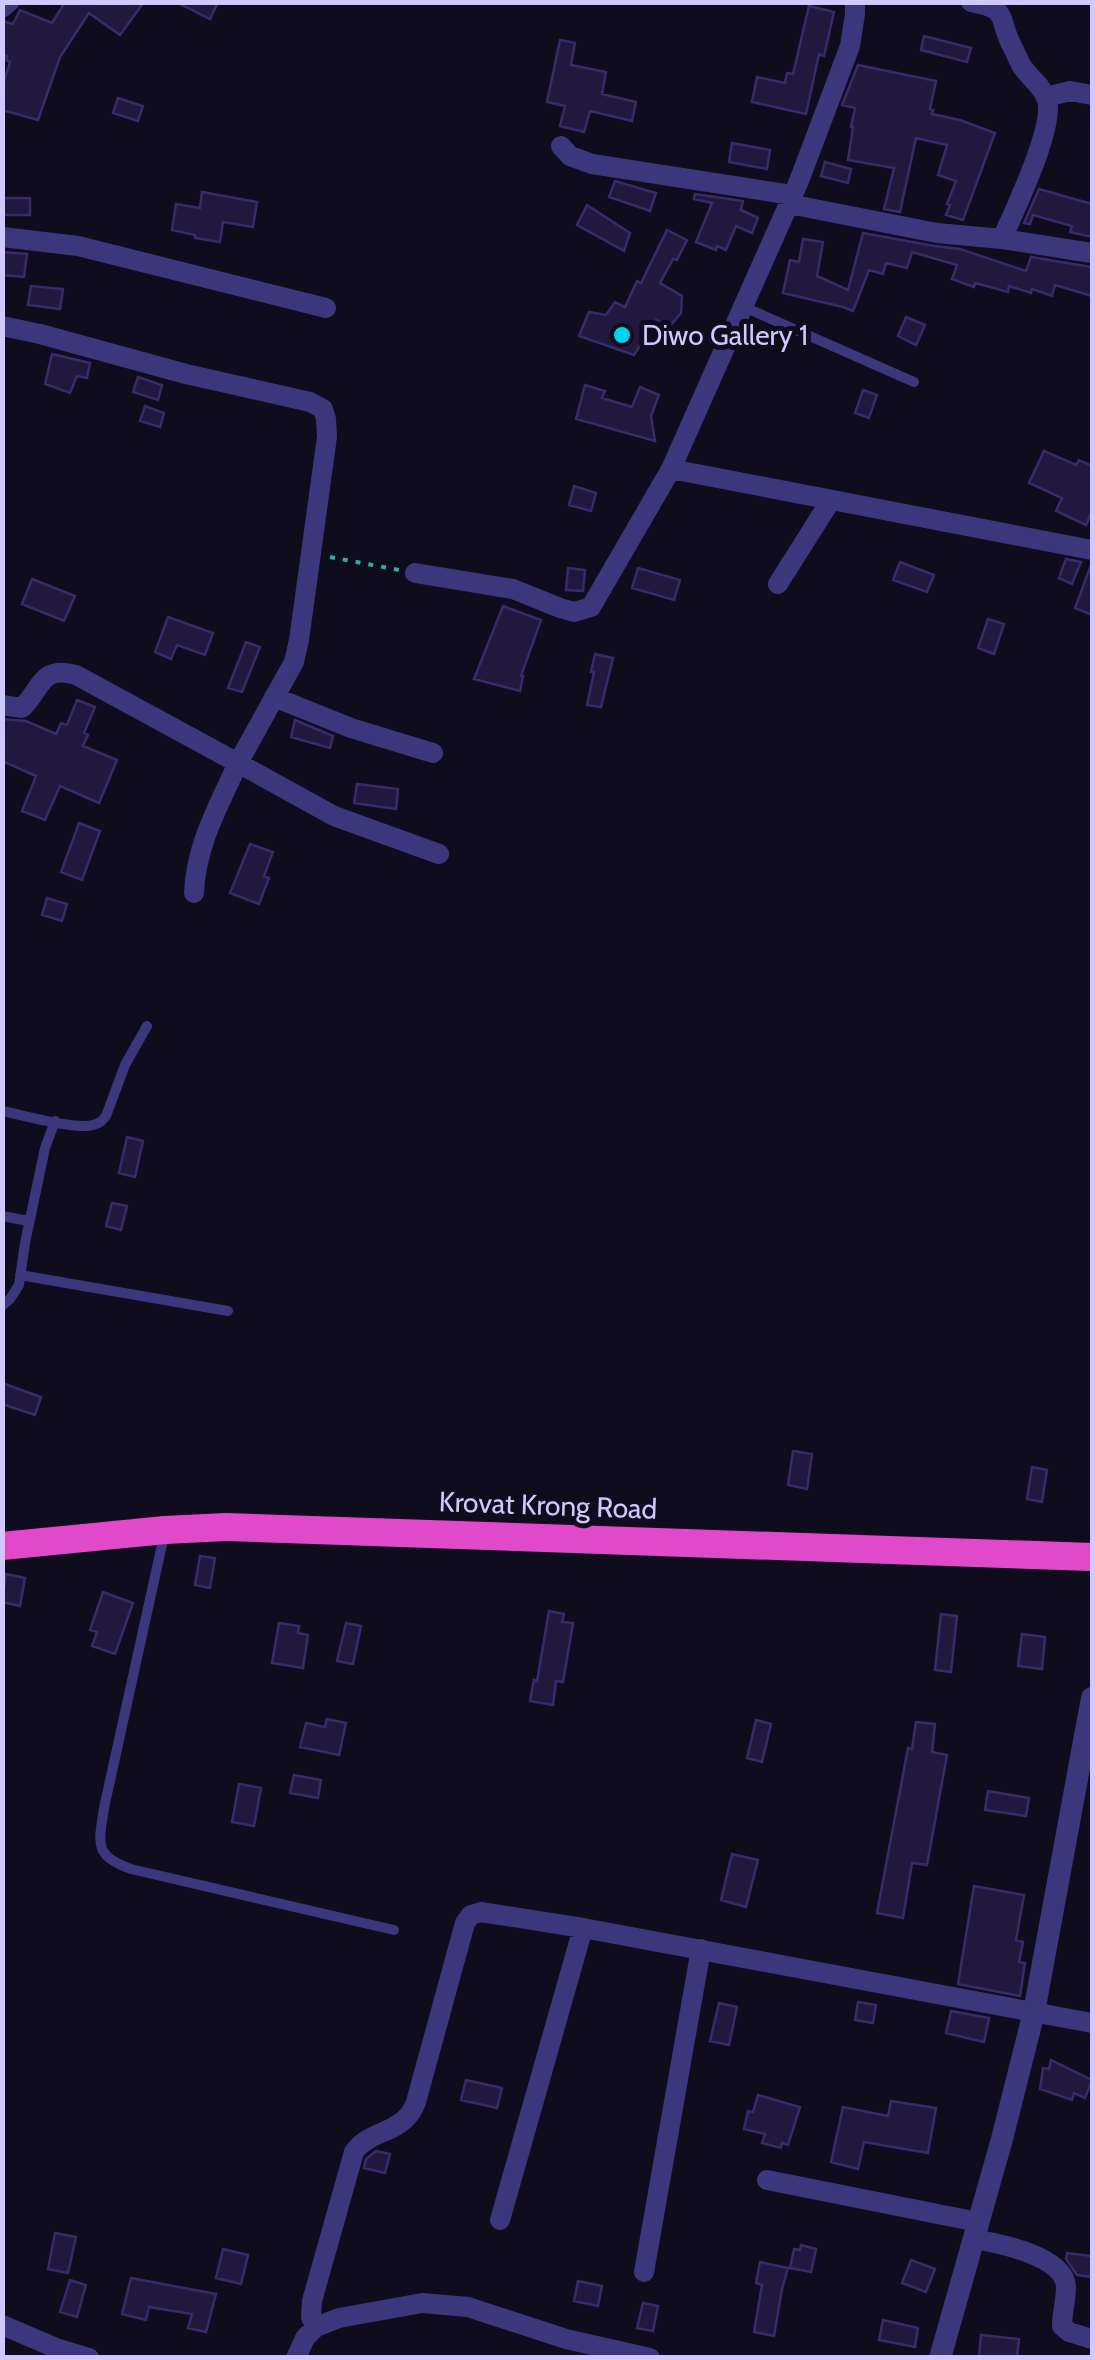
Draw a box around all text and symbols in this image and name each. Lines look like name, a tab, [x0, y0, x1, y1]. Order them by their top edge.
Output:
place label: Diwo Gallery 1	[642, 318, 808, 352]
marker: Diwo Gallery 1	[611, 324, 633, 346]
street label: Krovat Krong Road	[438, 1484, 658, 1526]

